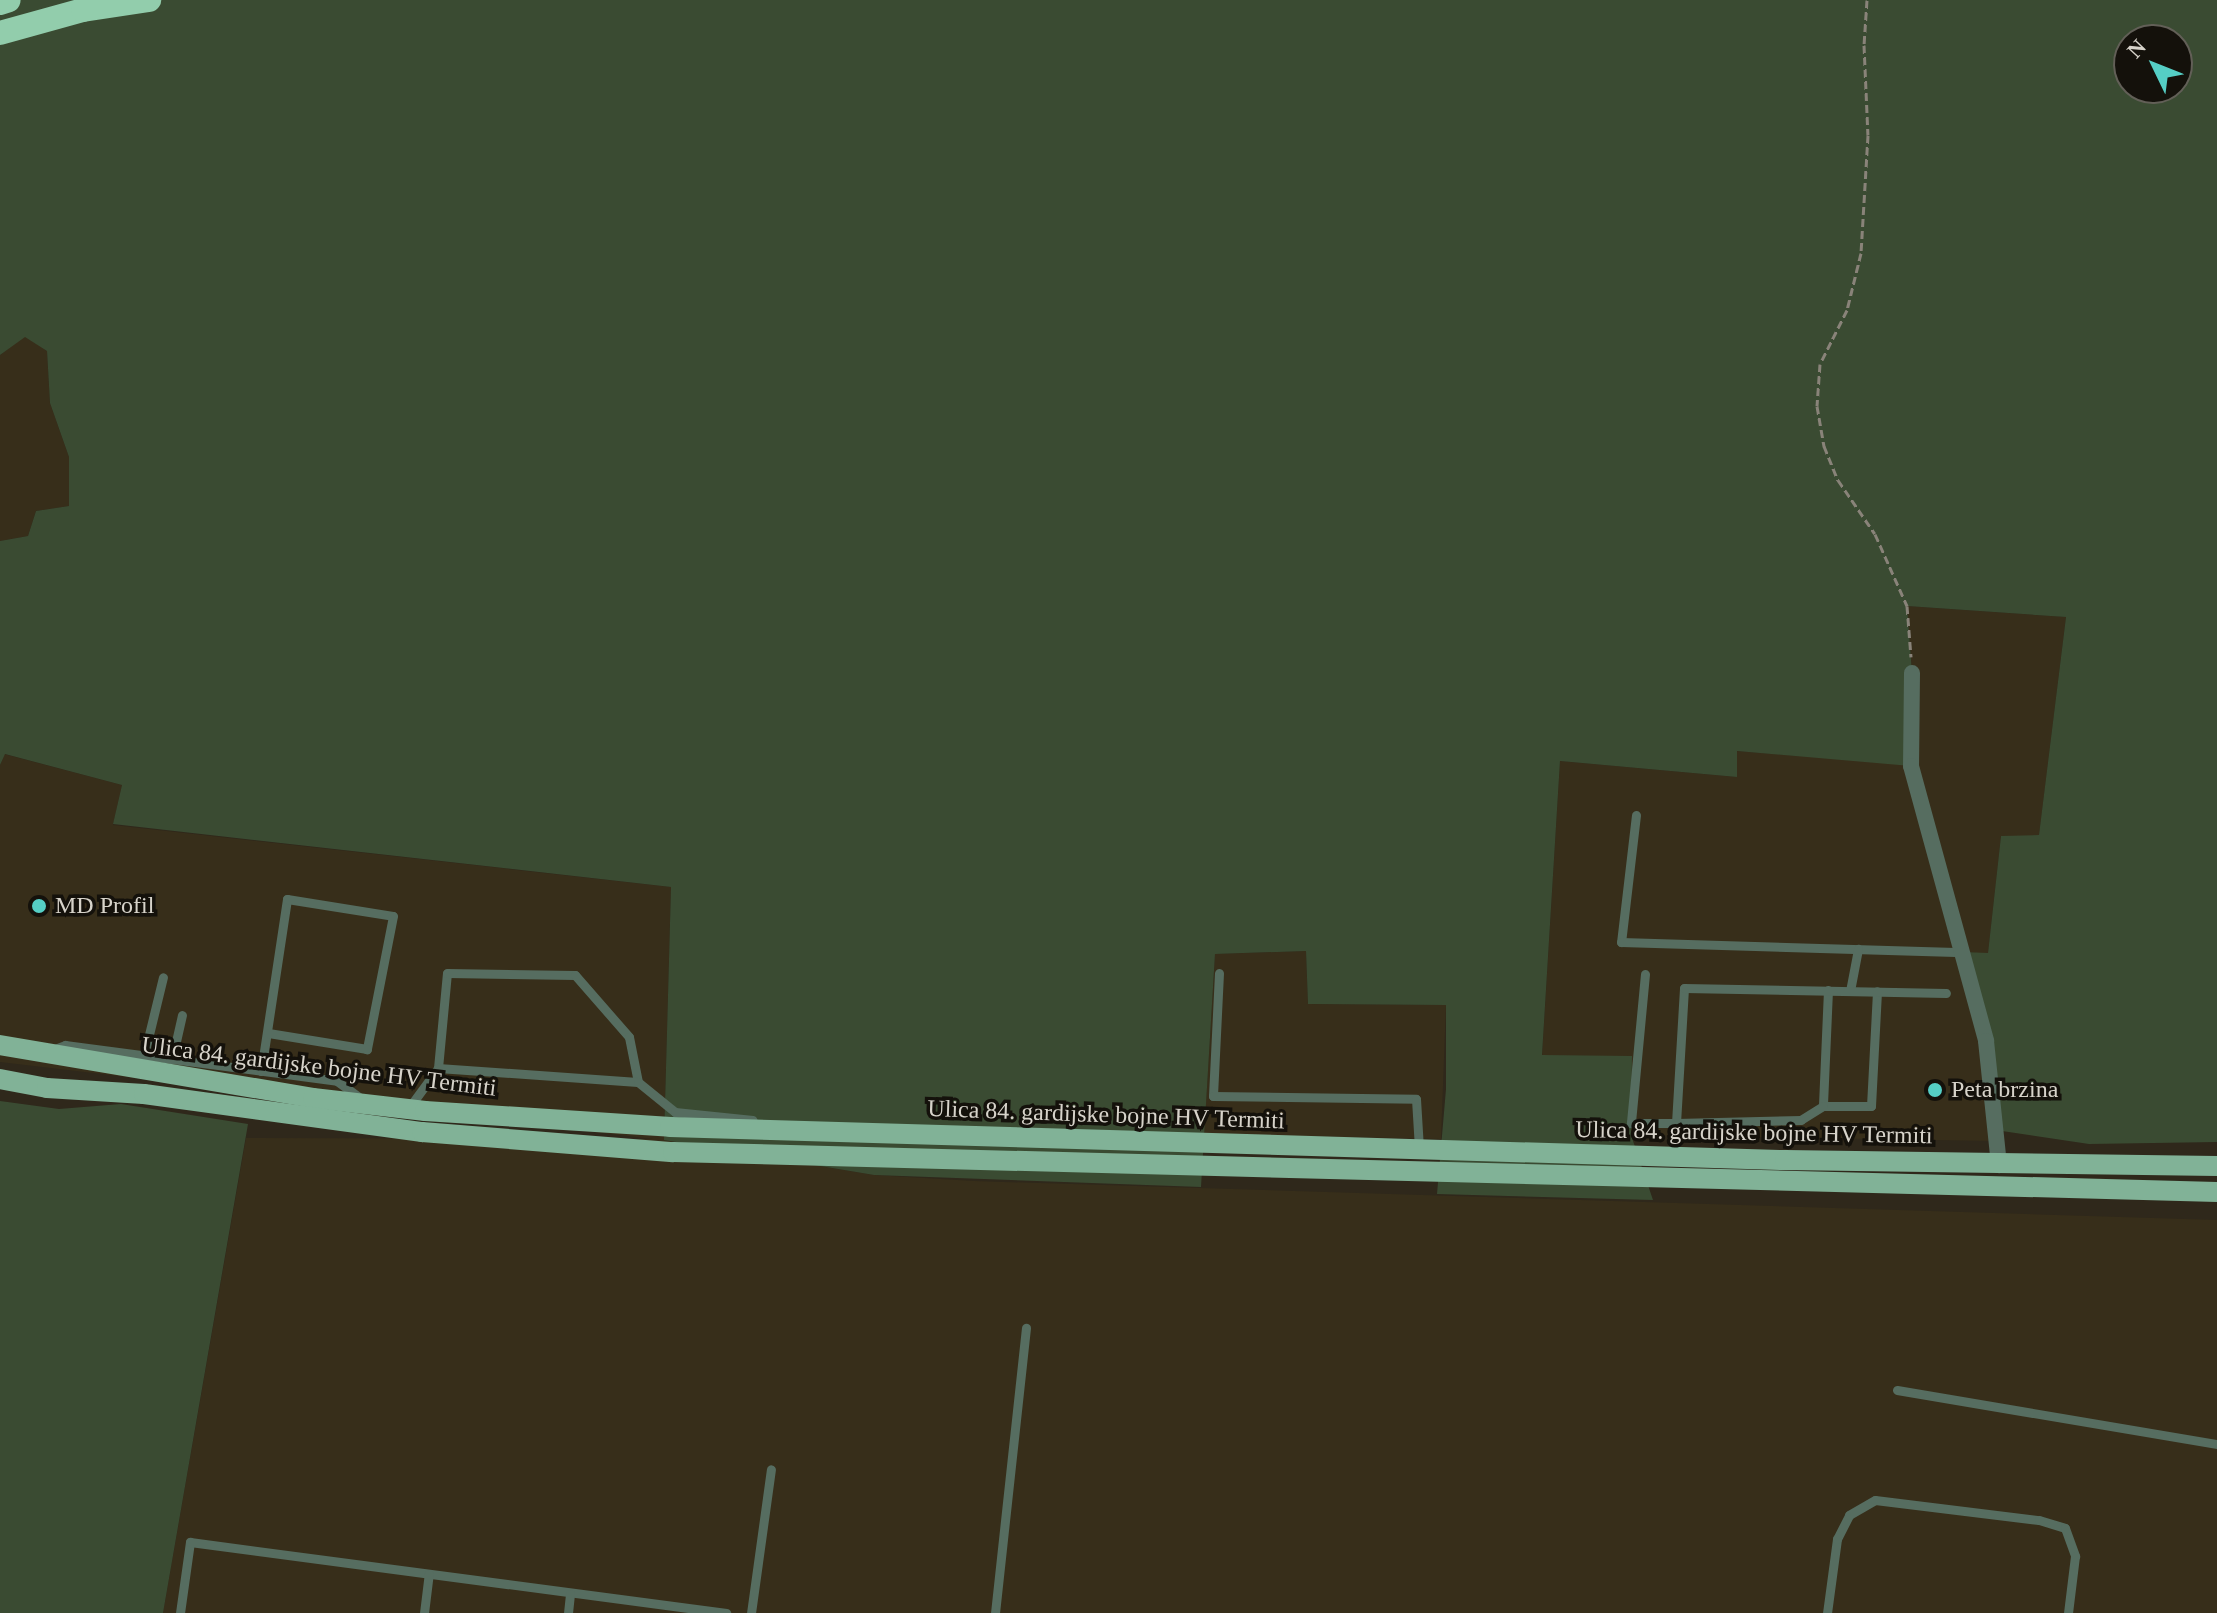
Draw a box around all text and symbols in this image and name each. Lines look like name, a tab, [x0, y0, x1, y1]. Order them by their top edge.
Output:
north arrow	[2113, 24, 2193, 104]
text: N	[2122, 34, 2151, 63]
place label: MD Profil	[55, 892, 154, 920]
marker: MD Profil	[30, 897, 48, 915]
street label: Ulica 84. gardijske bojne HV Termiti	[139, 1031, 499, 1103]
place label: Peta brzina	[1951, 1076, 2058, 1104]
marker: Peta brzina	[1926, 1081, 1944, 1099]
street label: Ulica 84. gardijske bojne HV Termiti	[926, 1094, 1286, 1136]
street label: Ulica 84. gardijske bojne HV Termiti	[1575, 1115, 1933, 1151]

